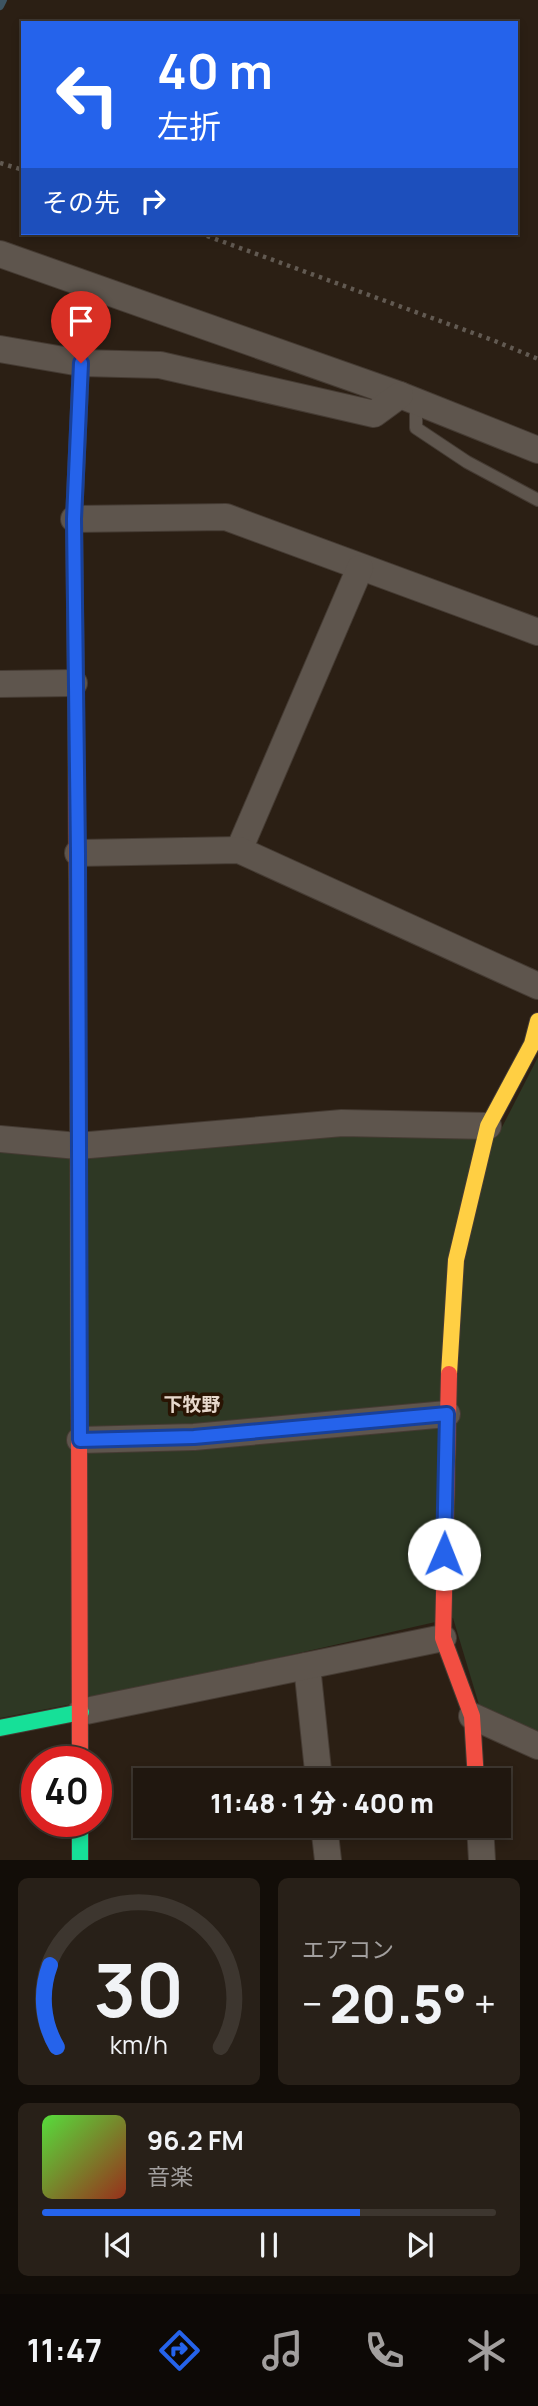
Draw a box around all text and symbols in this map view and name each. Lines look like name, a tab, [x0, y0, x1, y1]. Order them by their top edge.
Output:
text: 40 m	[157, 37, 273, 104]
icon: left	[42, 49, 133, 140]
text: 左折	[157, 104, 221, 148]
icon: right	[134, 182, 172, 220]
text: その先	[42, 184, 120, 220]
pin	[51, 291, 111, 363]
icon: arrive	[62, 302, 100, 340]
district label: 下牧野	[163, 1391, 221, 1417]
position arrow	[407, 1517, 481, 1591]
speed limit sign: 40	[21, 1746, 112, 1837]
text: 11:48 · 1 分 · 400 m	[210, 1785, 434, 1821]
text: エアコン	[302, 1933, 394, 1965]
text: 30	[94, 1940, 184, 2040]
text: 20.5°	[330, 1968, 467, 2039]
text: −	[302, 1977, 323, 2029]
text: +	[474, 1977, 496, 2029]
text: km/h	[110, 2027, 168, 2062]
text: 96.2 FM	[147, 2122, 244, 2158]
text: 音楽	[147, 2160, 193, 2192]
icon: previous	[99, 2226, 137, 2264]
icon: pause	[250, 2226, 288, 2264]
icon: next	[401, 2226, 439, 2264]
icon: directions	[155, 2326, 204, 2375]
icon: music	[258, 2326, 307, 2375]
icon: phone	[360, 2326, 409, 2375]
icon: climate	[462, 2326, 511, 2375]
text: 11:47	[27, 2328, 102, 2372]

